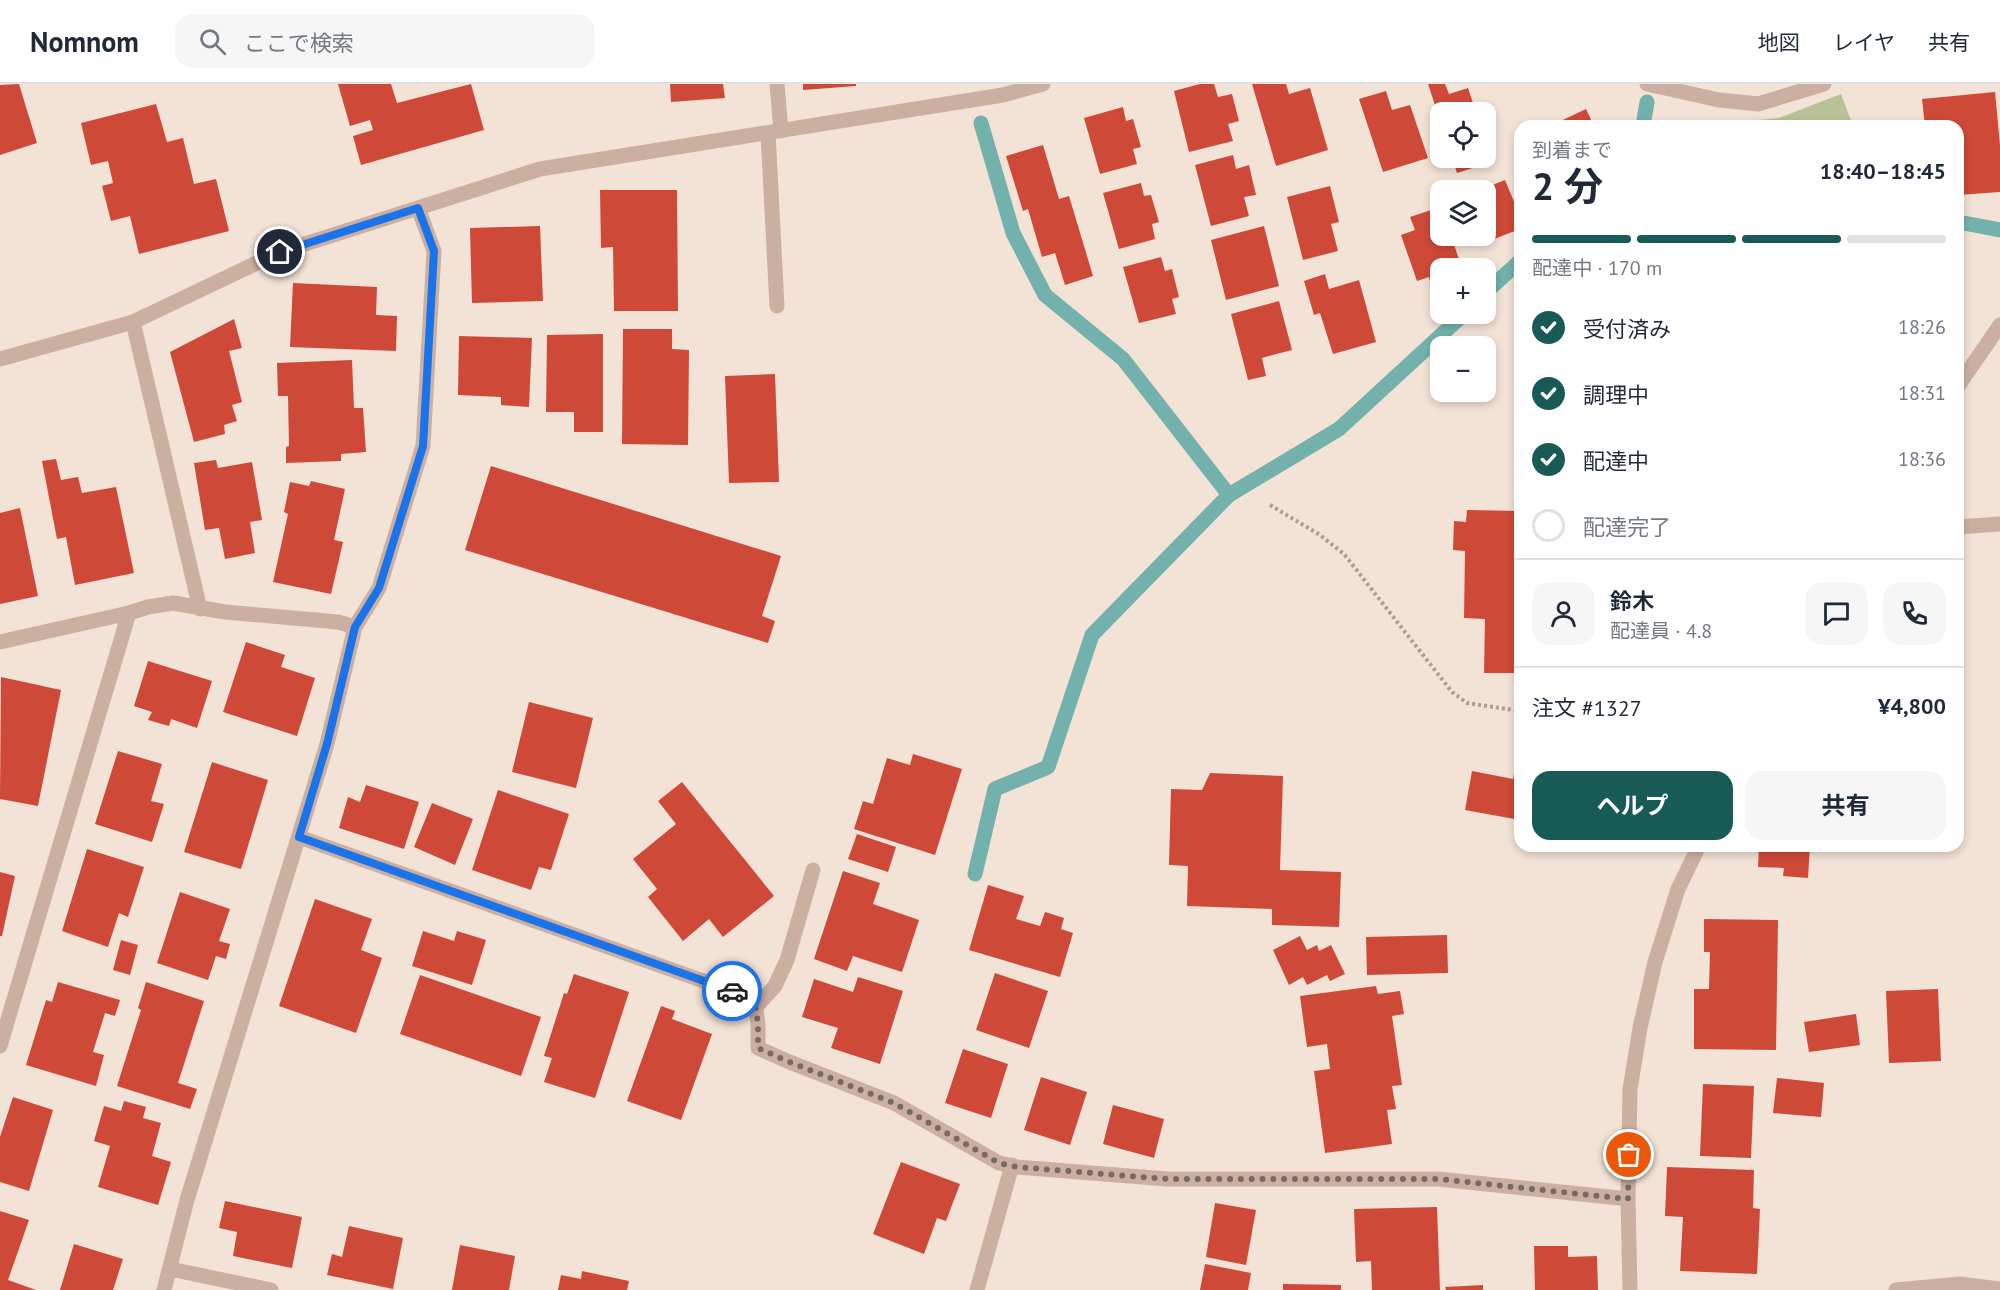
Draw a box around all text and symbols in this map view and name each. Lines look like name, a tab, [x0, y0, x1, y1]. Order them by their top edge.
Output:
search box	[175, 14, 595, 68]
text: Nomnom	[30, 23, 139, 60]
icon: search	[196, 25, 229, 58]
text: ここで検索	[244, 29, 354, 57]
text: 地図	[1758, 29, 1800, 56]
text: レイヤ	[1833, 29, 1895, 56]
text: 共有	[1928, 29, 1970, 56]
map controls	[1430, 102, 1496, 402]
button: locate	[1430, 102, 1496, 168]
text: 到着まで	[1532, 137, 1612, 163]
text: 18:40–18:45	[1820, 157, 1946, 185]
text: 2 分	[1532, 160, 1603, 211]
button: layers	[1430, 180, 1496, 246]
pin	[254, 226, 305, 277]
icon: home	[263, 235, 296, 268]
text: 配達中 · 170 m	[1532, 255, 1662, 281]
button: +	[1430, 258, 1496, 324]
icon: check	[1532, 311, 1565, 344]
text: 18:26	[1898, 314, 1946, 340]
text: 受付済み	[1583, 315, 1671, 343]
button: −	[1430, 336, 1496, 402]
icon: check	[1532, 377, 1565, 410]
text: 18:31	[1898, 380, 1946, 406]
text: 調理中	[1583, 381, 1649, 409]
icon: check	[1532, 443, 1565, 476]
text: 18:36	[1898, 446, 1946, 472]
text: 配達中	[1583, 447, 1649, 475]
text: 配達完了	[1583, 513, 1671, 541]
button: person	[1532, 582, 1595, 645]
button: chat	[1805, 582, 1868, 645]
button: phone	[1883, 582, 1946, 645]
text: 鈴木	[1610, 587, 1654, 615]
text: 配達員 · 4.8	[1610, 618, 1712, 644]
text: ¥4,800	[1878, 692, 1946, 720]
text: 注文 #1327	[1532, 694, 1642, 722]
button: ヘルプ	[1532, 771, 1733, 840]
button: 共有	[1745, 771, 1946, 840]
courier	[702, 961, 762, 1021]
icon: car	[716, 975, 749, 1008]
pin	[1603, 1129, 1654, 1180]
icon: bag	[1612, 1138, 1645, 1171]

